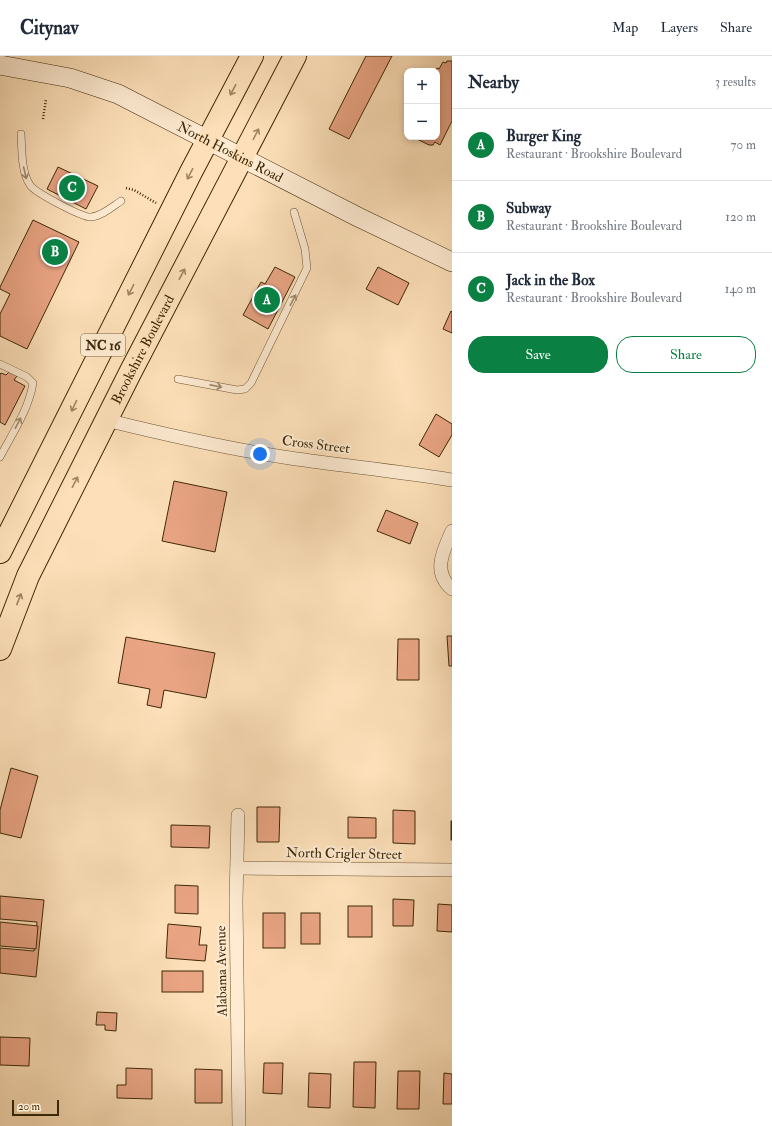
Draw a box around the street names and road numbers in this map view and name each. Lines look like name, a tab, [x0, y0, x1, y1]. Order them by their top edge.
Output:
street label: North Hoskins Road	[174, 118, 286, 186]
street label: Brookshire Boulevard	[108, 292, 178, 407]
road number: NC 16	[81, 334, 125, 356]
street label: Cross Street	[281, 432, 351, 457]
street label: North Crigler Street	[286, 844, 403, 863]
street label: Alabama Avenue	[212, 925, 231, 1018]

